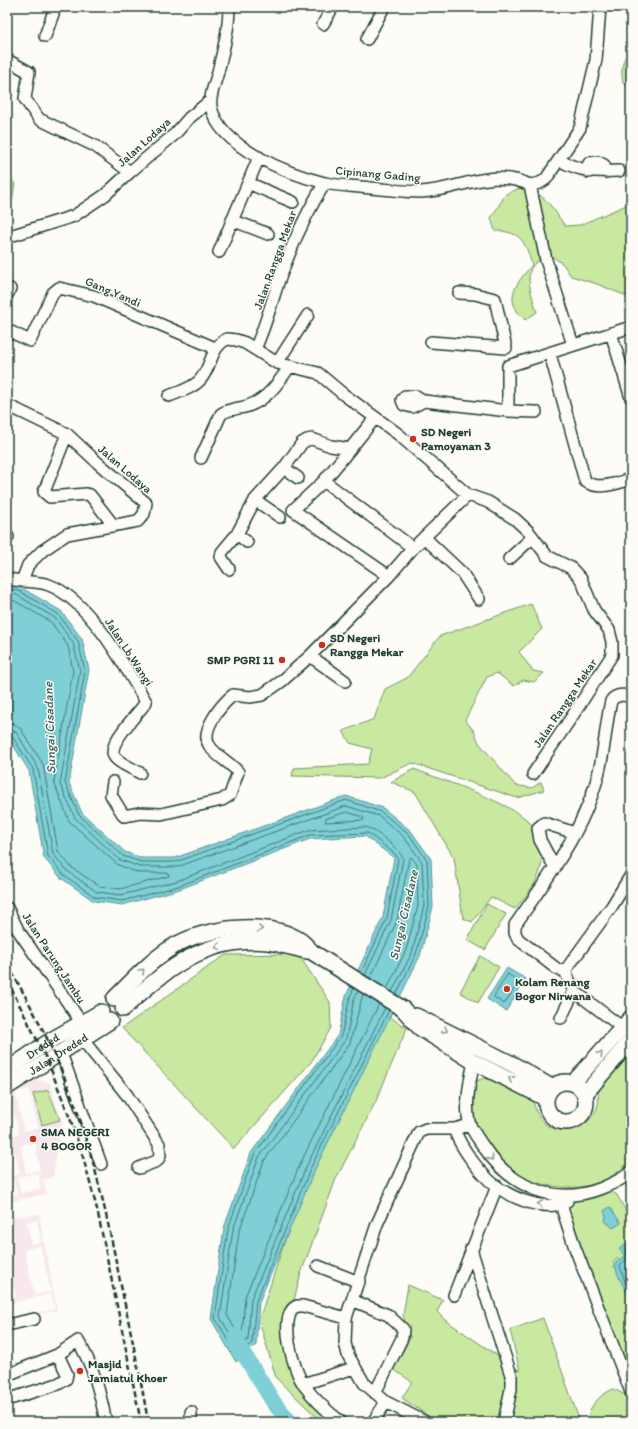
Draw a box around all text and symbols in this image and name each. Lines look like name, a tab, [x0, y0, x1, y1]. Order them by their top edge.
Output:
street label: Jalan Lodaya	[115, 114, 174, 169]
street label: Cipinang Gading	[335, 163, 422, 185]
street label: Jalan Rangga Mekar	[251, 208, 299, 311]
street label: Gang Yandi	[83, 274, 143, 310]
place label: SD Negeri Pamoyanan 3	[421, 425, 491, 454]
marker: SD Negeri Pamoyanan 3	[408, 434, 418, 444]
street label: Jalan Lodaya	[95, 442, 155, 496]
street label: Jalan Lb Wangi	[102, 616, 156, 688]
place label: SD Negeri Rangga Mekar	[330, 631, 404, 660]
marker: SD Negeri Rangga Mekar	[317, 640, 327, 650]
place label: SMP PGRI 11	[207, 653, 274, 667]
marker: SMP PGRI 11	[277, 655, 287, 665]
street label: Jalan Rangga Mekar	[530, 656, 600, 750]
water label: Sungai Cisadane	[40, 681, 59, 774]
water label: Sungai Cisadane	[386, 868, 421, 962]
street label: Jalan Parung Jambu	[20, 910, 89, 1006]
one-way arrow	[257, 924, 263, 933]
one-way arrow	[215, 942, 222, 951]
one-way arrow	[137, 968, 145, 976]
place label: Kolam Renang Bogor Nirwana	[515, 975, 591, 1004]
marker: Kolam Renang Bogor Nirwana	[502, 984, 512, 994]
one-way arrow	[441, 1026, 448, 1033]
street label: Dreded	[23, 1030, 62, 1062]
street label: Jalan Dreded	[26, 1030, 91, 1078]
one-way arrow	[595, 1051, 602, 1059]
one-way arrow	[508, 1077, 515, 1084]
place label: SMA NEGERI 4 BOGOR	[41, 1125, 110, 1153]
marker: SMA NEGERI 4 BOGOR	[28, 1134, 38, 1144]
one-way arrow	[487, 1153, 494, 1160]
one-way arrow	[537, 1201, 543, 1209]
place label: Masjid Jamiatul Khoer	[87, 1357, 167, 1385]
marker: Masjid Jamiatul Khoer	[75, 1366, 85, 1376]

